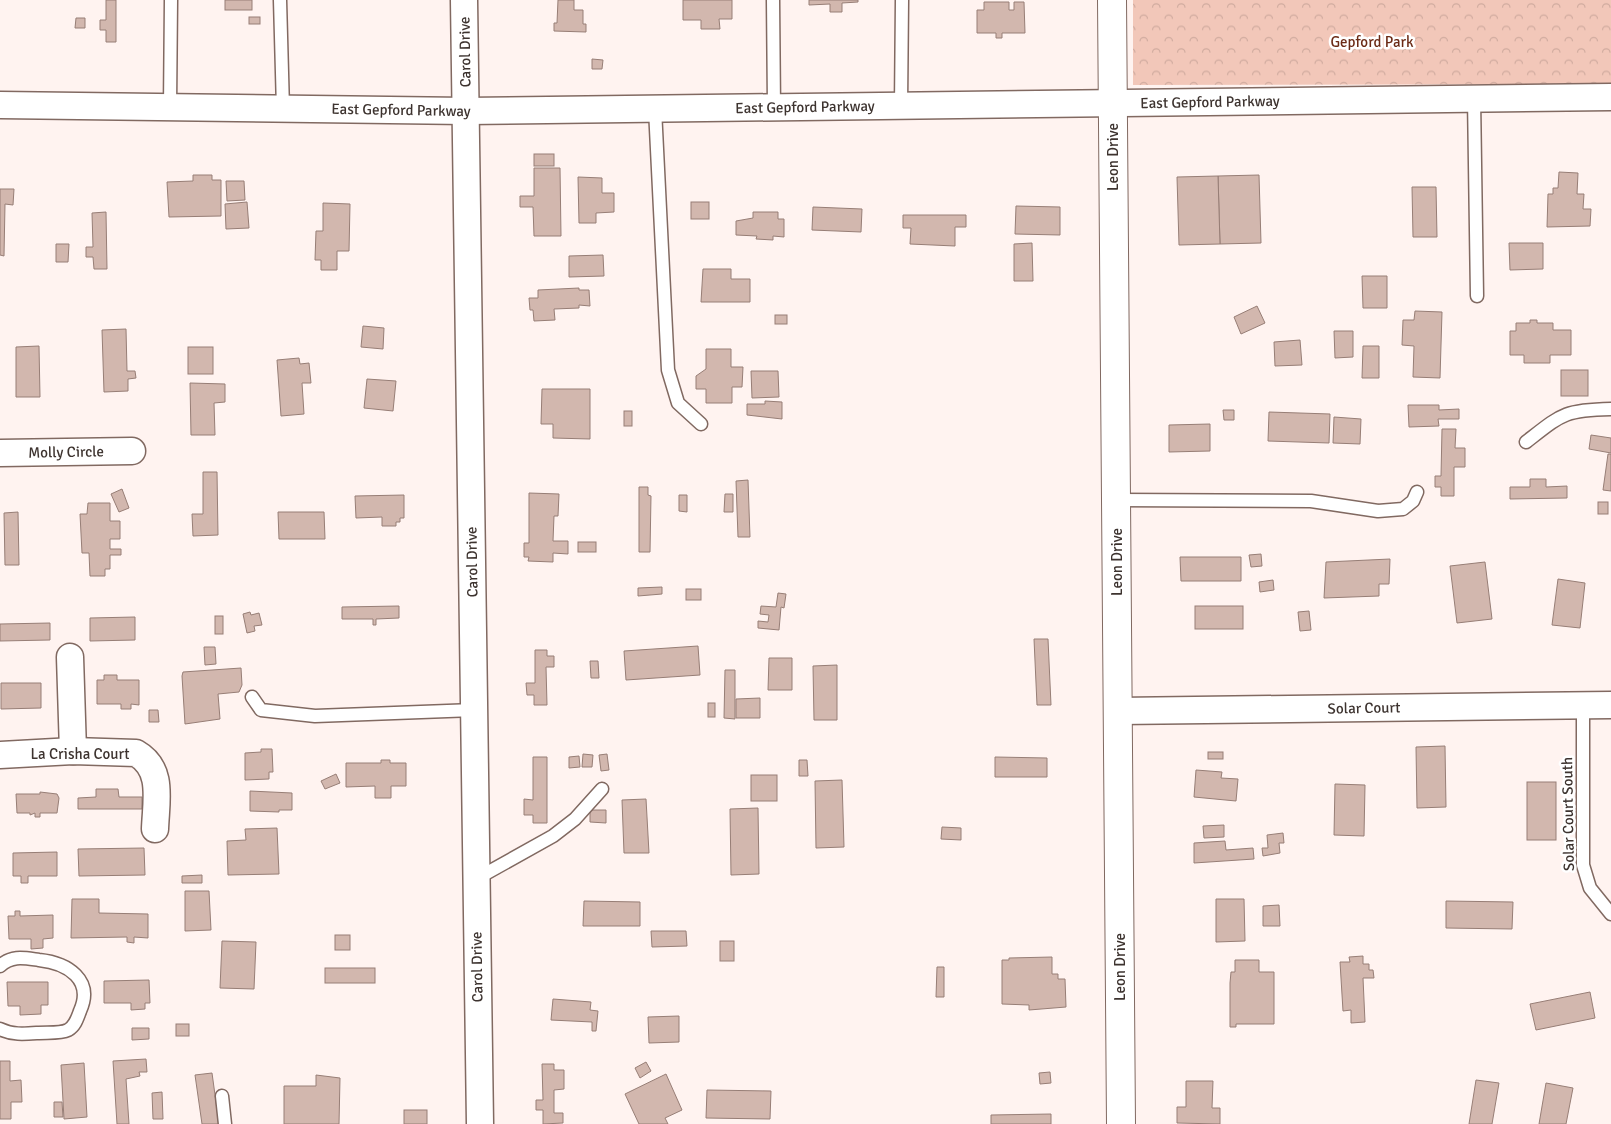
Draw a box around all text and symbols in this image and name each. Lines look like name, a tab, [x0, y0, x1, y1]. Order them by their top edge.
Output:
street label: Carol Drive	[455, 16, 475, 88]
park label: Gepford Park	[1330, 33, 1414, 51]
street label: East Gepford Parkway	[1140, 92, 1280, 112]
street label: East Gepford Parkway	[735, 97, 875, 117]
street label: East Gepford Parkway	[331, 100, 471, 120]
street label: Leon Drive	[1104, 123, 1122, 191]
street label: Molly Circle	[28, 442, 104, 462]
street label: Carol Drive	[462, 526, 482, 598]
street label: Leon Drive	[1108, 528, 1126, 596]
street label: Solar Court	[1327, 698, 1401, 718]
street label: La Crisha Court	[30, 745, 130, 763]
street label: Solar Court South	[1558, 757, 1578, 871]
street label: Carol Drive	[467, 931, 487, 1003]
street label: Leon Drive	[1111, 933, 1129, 1001]

